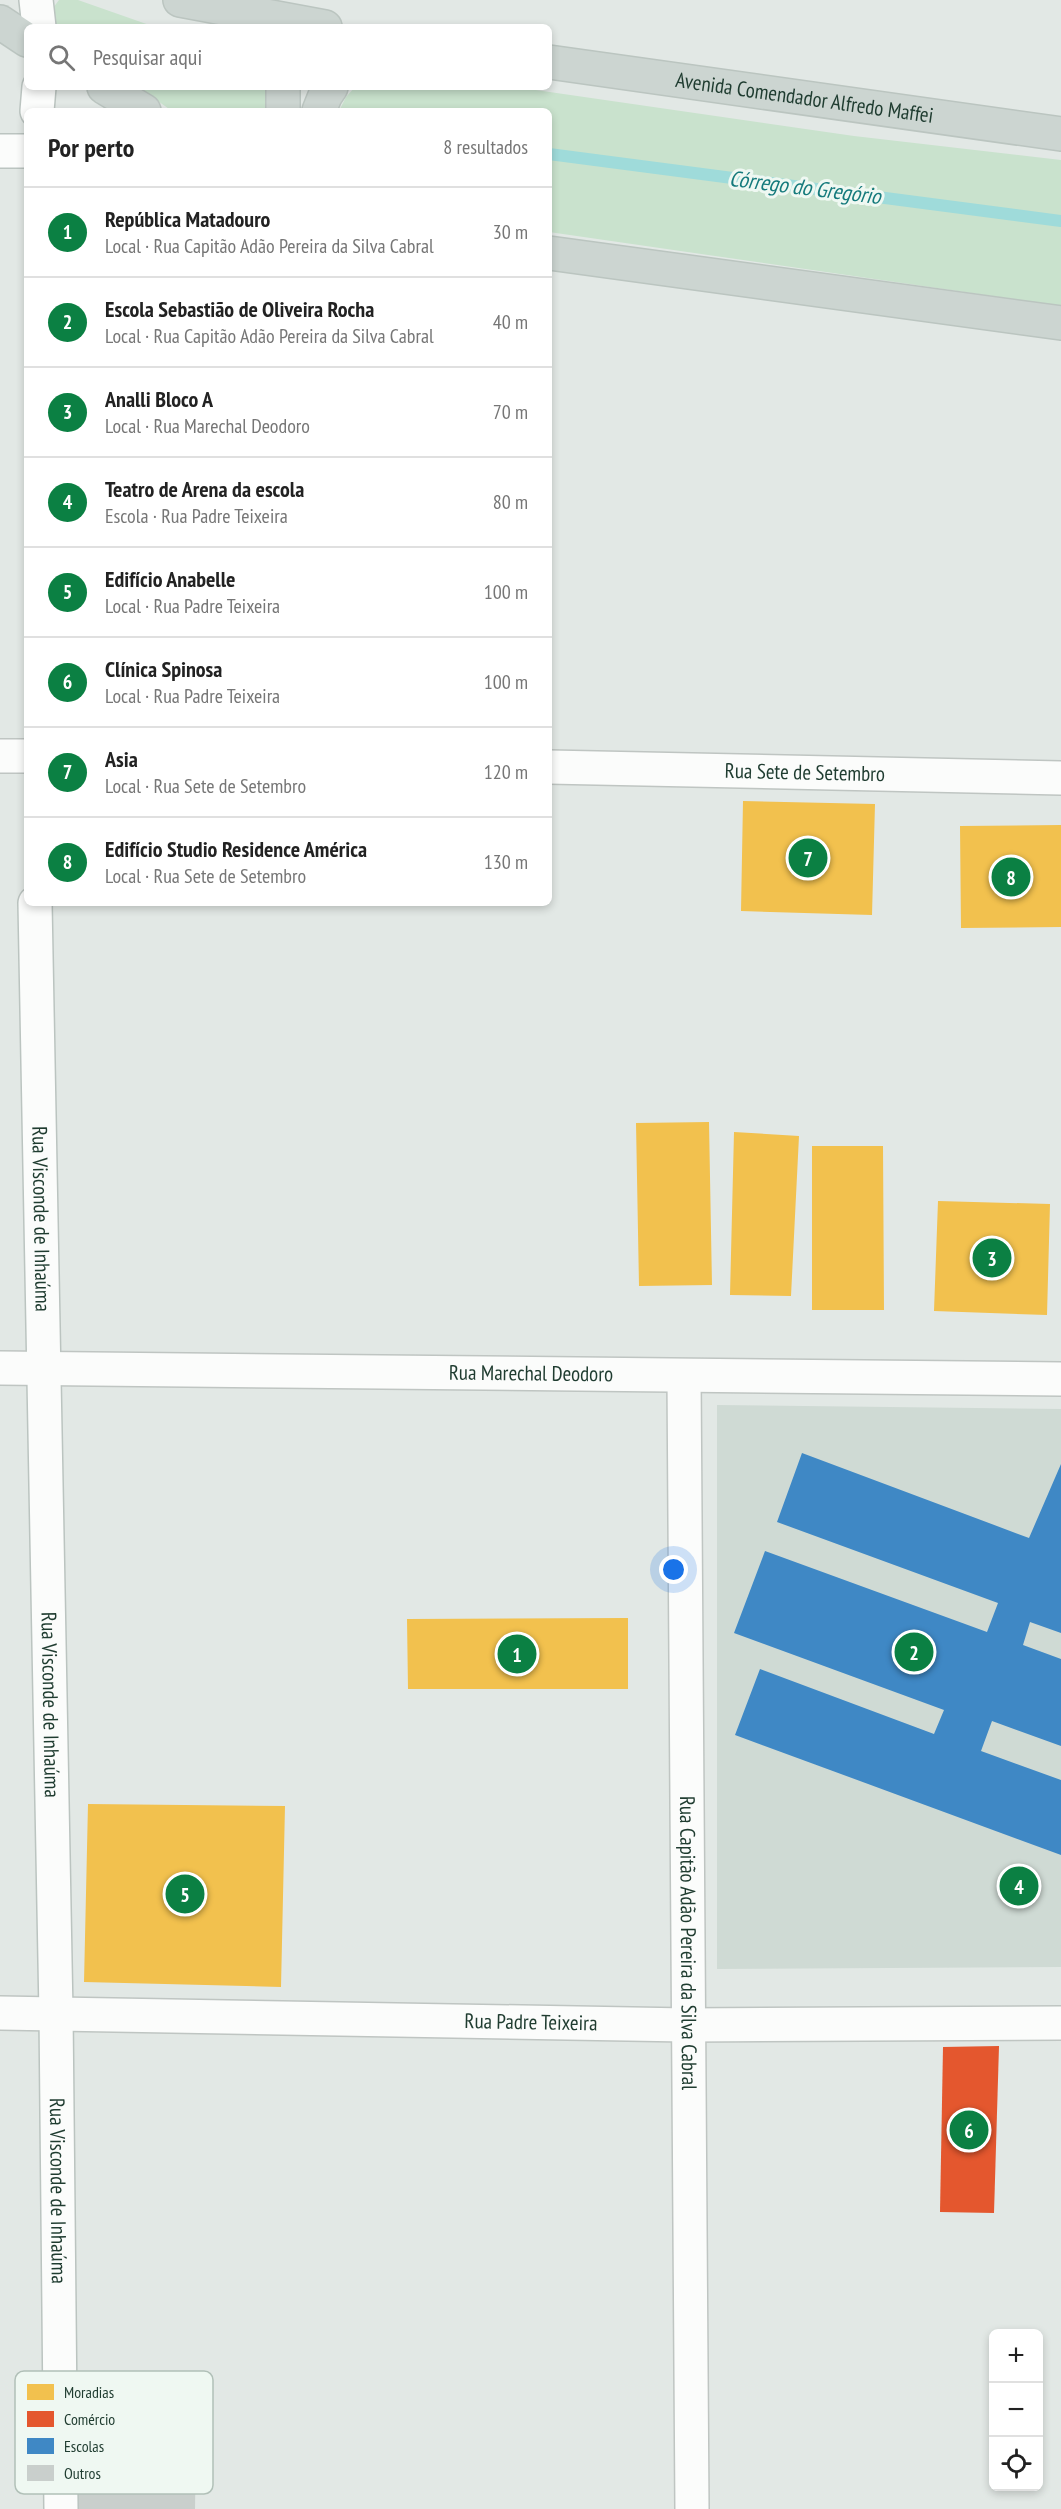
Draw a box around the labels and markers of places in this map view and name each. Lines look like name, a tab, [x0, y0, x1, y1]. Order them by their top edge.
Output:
pin: 7	[788, 836, 828, 880]
pin: 8	[992, 854, 1030, 900]
pin: 3	[972, 1236, 1012, 1280]
pin: 2	[894, 1630, 934, 1674]
pin: 1	[498, 1632, 536, 1676]
pin: 4	[1000, 1864, 1038, 1908]
pin: 5	[166, 1872, 204, 1916]
pin: 6	[950, 2108, 988, 2152]

